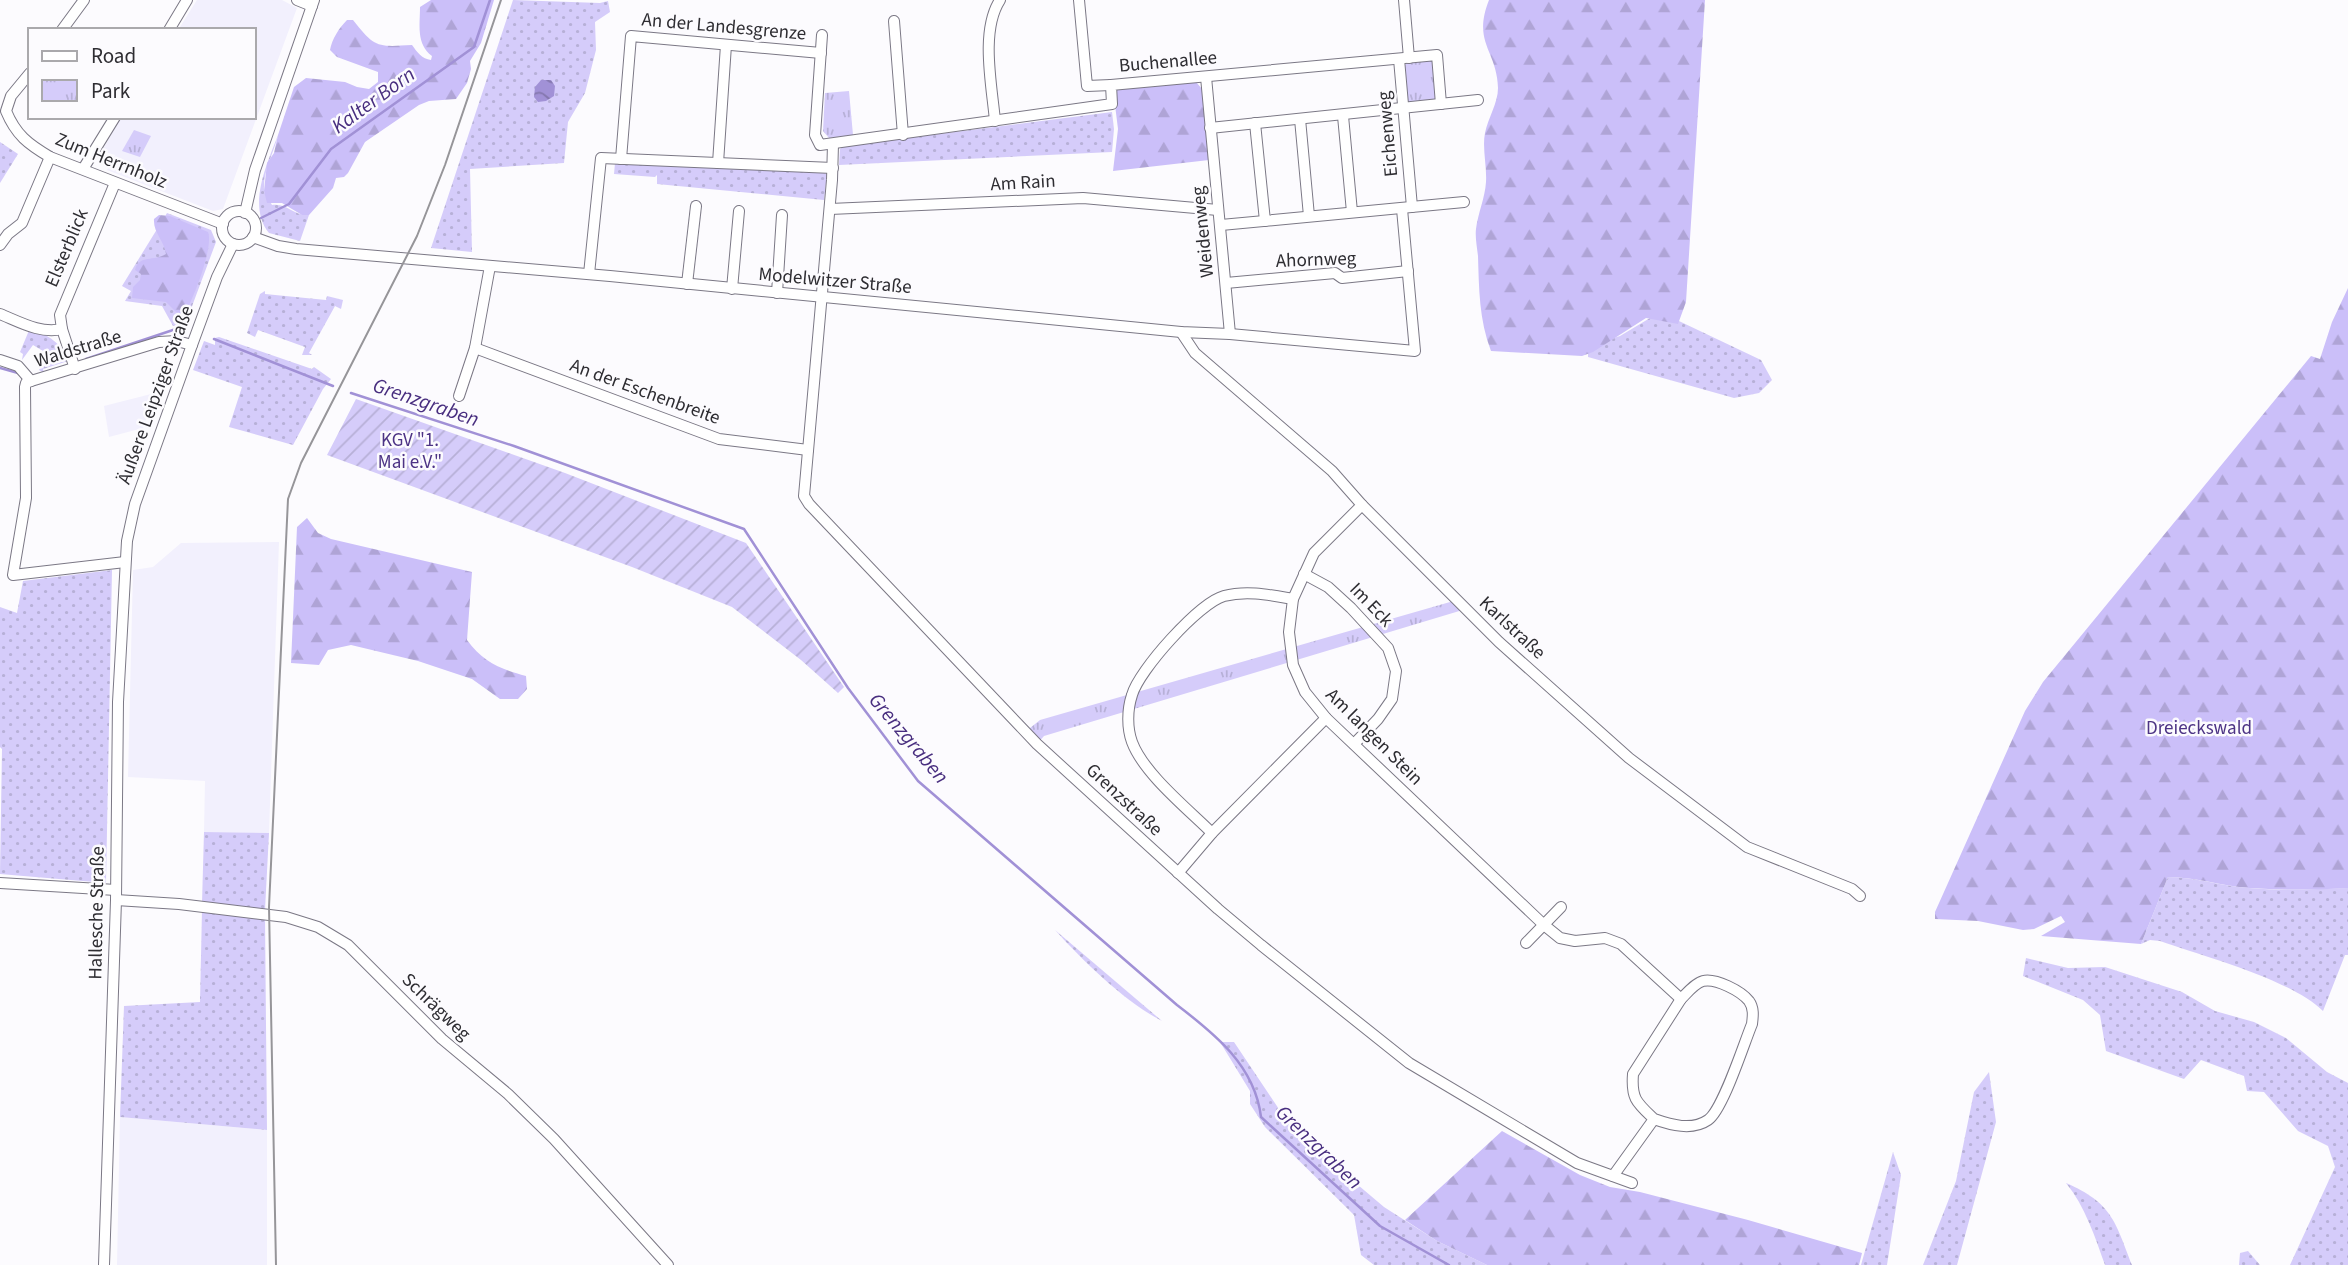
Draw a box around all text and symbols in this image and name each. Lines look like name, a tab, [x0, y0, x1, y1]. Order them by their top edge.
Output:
street label: An der Landesgrenze	[641, 6, 807, 48]
legend	[28, 28, 256, 119]
text: Road	[91, 41, 136, 71]
street label: Buchenallee	[1118, 44, 1218, 80]
water label: Kalter Born	[325, 59, 421, 141]
text: Park	[91, 76, 131, 106]
street label: Eichenweg	[1371, 90, 1405, 178]
street label: Zum Herrnholz	[51, 126, 171, 196]
street label: Am Rain	[990, 168, 1056, 198]
street label: Weidenweg	[1185, 185, 1221, 279]
street label: Elsterblick	[38, 204, 96, 291]
street label: Ahornweg	[1275, 245, 1357, 275]
street label: Modelwitzer Straße	[757, 261, 913, 301]
street label: Äußere Leipziger Straße	[111, 302, 201, 488]
street label: Waldstraße	[31, 323, 125, 375]
street label: An der Eschenbreite	[566, 352, 724, 432]
water label: Grenzgraben	[369, 370, 483, 434]
park label: KGV "1. Mai e.V."	[378, 427, 442, 476]
street label: Im Eck	[1343, 577, 1399, 634]
street label: Karlstraße	[1473, 590, 1551, 666]
street label: Am langen Stein	[1319, 682, 1429, 792]
water label: Grenzgraben	[862, 686, 956, 790]
park label: Dreieckswald	[2146, 715, 2252, 742]
street label: Grenzstraße	[1080, 757, 1168, 843]
street label: Hallesche Straße	[82, 846, 112, 980]
street label: Schrägweg	[395, 967, 477, 1047]
water label: Grenzgraben	[1269, 1098, 1369, 1196]

